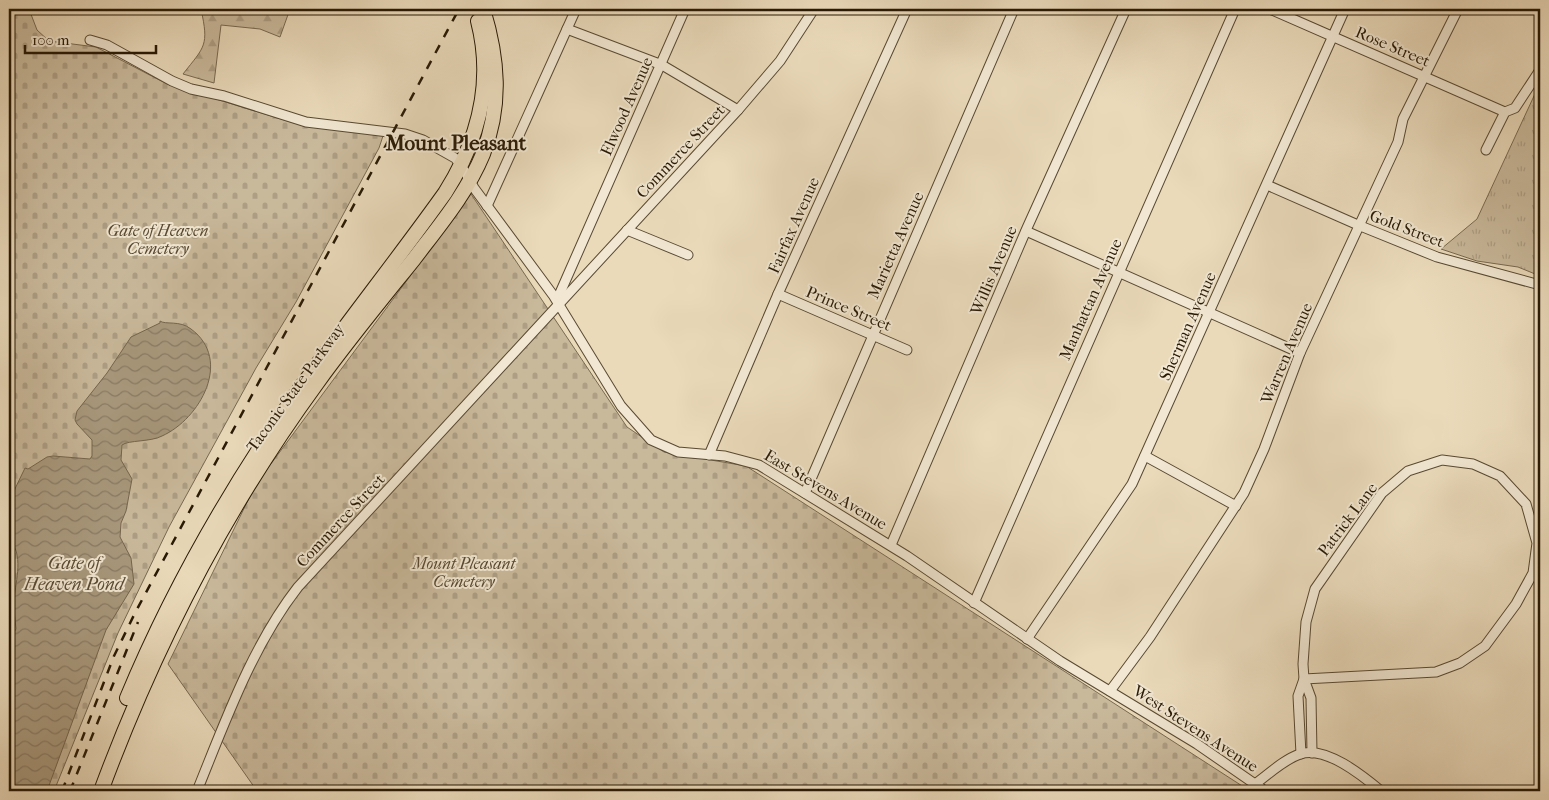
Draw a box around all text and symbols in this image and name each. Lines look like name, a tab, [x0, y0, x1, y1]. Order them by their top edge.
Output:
scale bar	[25, 22, 156, 54]
street label: Rose Street	[1353, 22, 1433, 71]
text: 100 m	[32, 31, 70, 49]
street label: Elwood Avenue	[596, 54, 657, 158]
street label: Commerce Street	[632, 101, 729, 202]
district label: Mount Pleasant	[385, 131, 527, 155]
street label: Fairfax Avenue	[764, 174, 823, 276]
street label: Marietta Avenue	[863, 189, 928, 302]
street label: Gold Street	[1367, 206, 1447, 251]
park label: Gate of Heaven Cemetery	[108, 221, 209, 258]
street label: Willis Avenue	[966, 223, 1021, 319]
street label: Manhattan Avenue	[1055, 235, 1126, 363]
street label: Sherman Avenue	[1155, 269, 1220, 383]
street label: Prince Street	[803, 282, 895, 335]
street label: Warren Avenue	[1256, 300, 1316, 407]
street label: Taconic State Parkway	[242, 319, 349, 455]
street label: East Stevens Avenue	[761, 445, 891, 534]
street label: Commerce Street	[292, 470, 389, 571]
street label: Patrick Lane	[1314, 479, 1381, 560]
water label: Gate of Heaven Pond	[23, 553, 127, 595]
park label: Mount Pleasant Cemetery	[412, 554, 517, 591]
street label: West Stevens Avenue	[1129, 680, 1262, 776]

